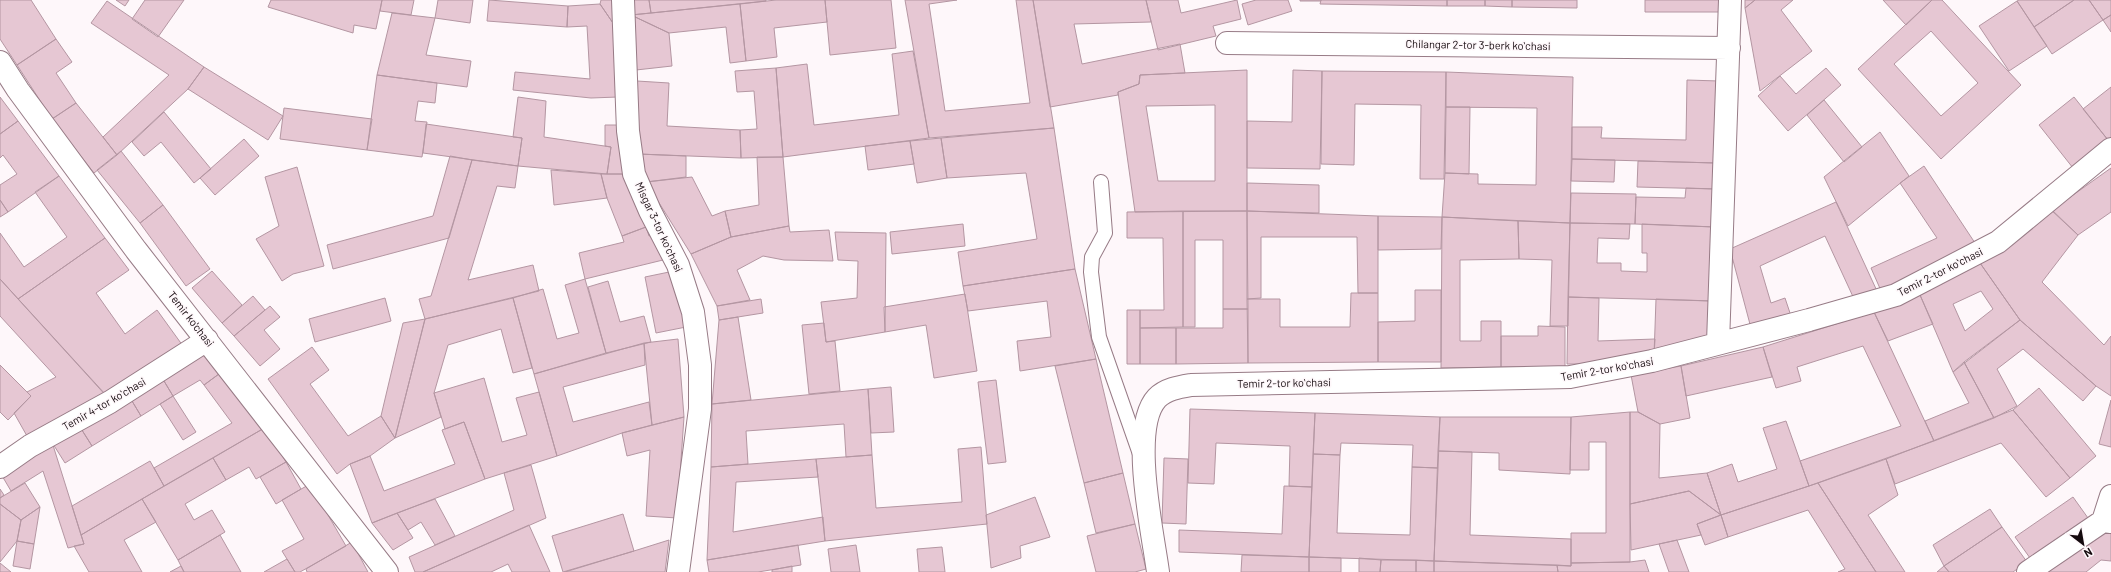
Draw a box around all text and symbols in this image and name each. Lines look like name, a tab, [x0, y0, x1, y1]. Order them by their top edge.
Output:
street label: Chilangar 2-tor 3-berk koʻchasi	[1405, 37, 1551, 52]
street label: Misgar 3-tor koʻchasi	[633, 180, 686, 274]
street label: Temir 2-tor koʻchasi	[1895, 244, 1985, 299]
street label: Temir ko'chasi	[166, 288, 217, 349]
street label: Temir 2-tor koʻchasi	[1560, 354, 1654, 383]
street label: Temir 4-tor koʻchasi	[60, 374, 148, 433]
street label: Temir 2-tor koʻchasi	[1237, 375, 1331, 390]
north arrow	[2063, 524, 2103, 564]
text: N	[2082, 546, 2095, 560]

